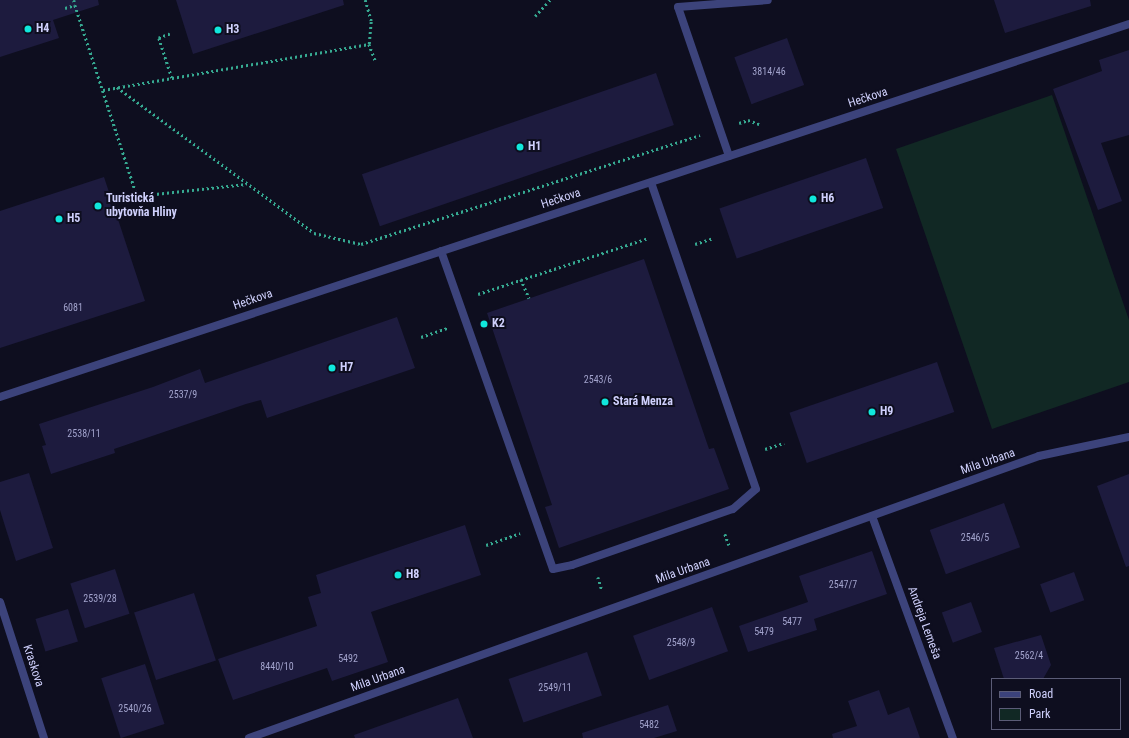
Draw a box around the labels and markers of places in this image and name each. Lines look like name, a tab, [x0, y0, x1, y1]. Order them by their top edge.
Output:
place label: H4	[36, 22, 49, 36]
place label: H3	[226, 23, 239, 37]
marker: H4	[23, 24, 33, 34]
marker: H3	[213, 25, 223, 35]
place label: H1	[528, 140, 541, 154]
marker: H1	[515, 142, 525, 152]
place label: Turistická ubytovňa Hliny	[106, 192, 177, 220]
place label: H6	[821, 192, 834, 206]
marker: H6	[808, 194, 818, 204]
marker: Turistická ubytovňa Hliny	[93, 201, 103, 211]
place label: H5	[67, 212, 80, 226]
marker: H5	[54, 214, 64, 224]
place label: K2	[492, 317, 505, 331]
marker: K2	[479, 319, 489, 329]
place label: H7	[340, 361, 353, 375]
marker: H7	[327, 363, 337, 373]
place label: Stará Menza	[613, 395, 673, 409]
marker: Stará Menza	[600, 397, 610, 407]
place label: H9	[880, 405, 893, 419]
marker: H9	[867, 407, 877, 417]
place label: H8	[406, 568, 419, 582]
marker: H8	[393, 570, 403, 580]

